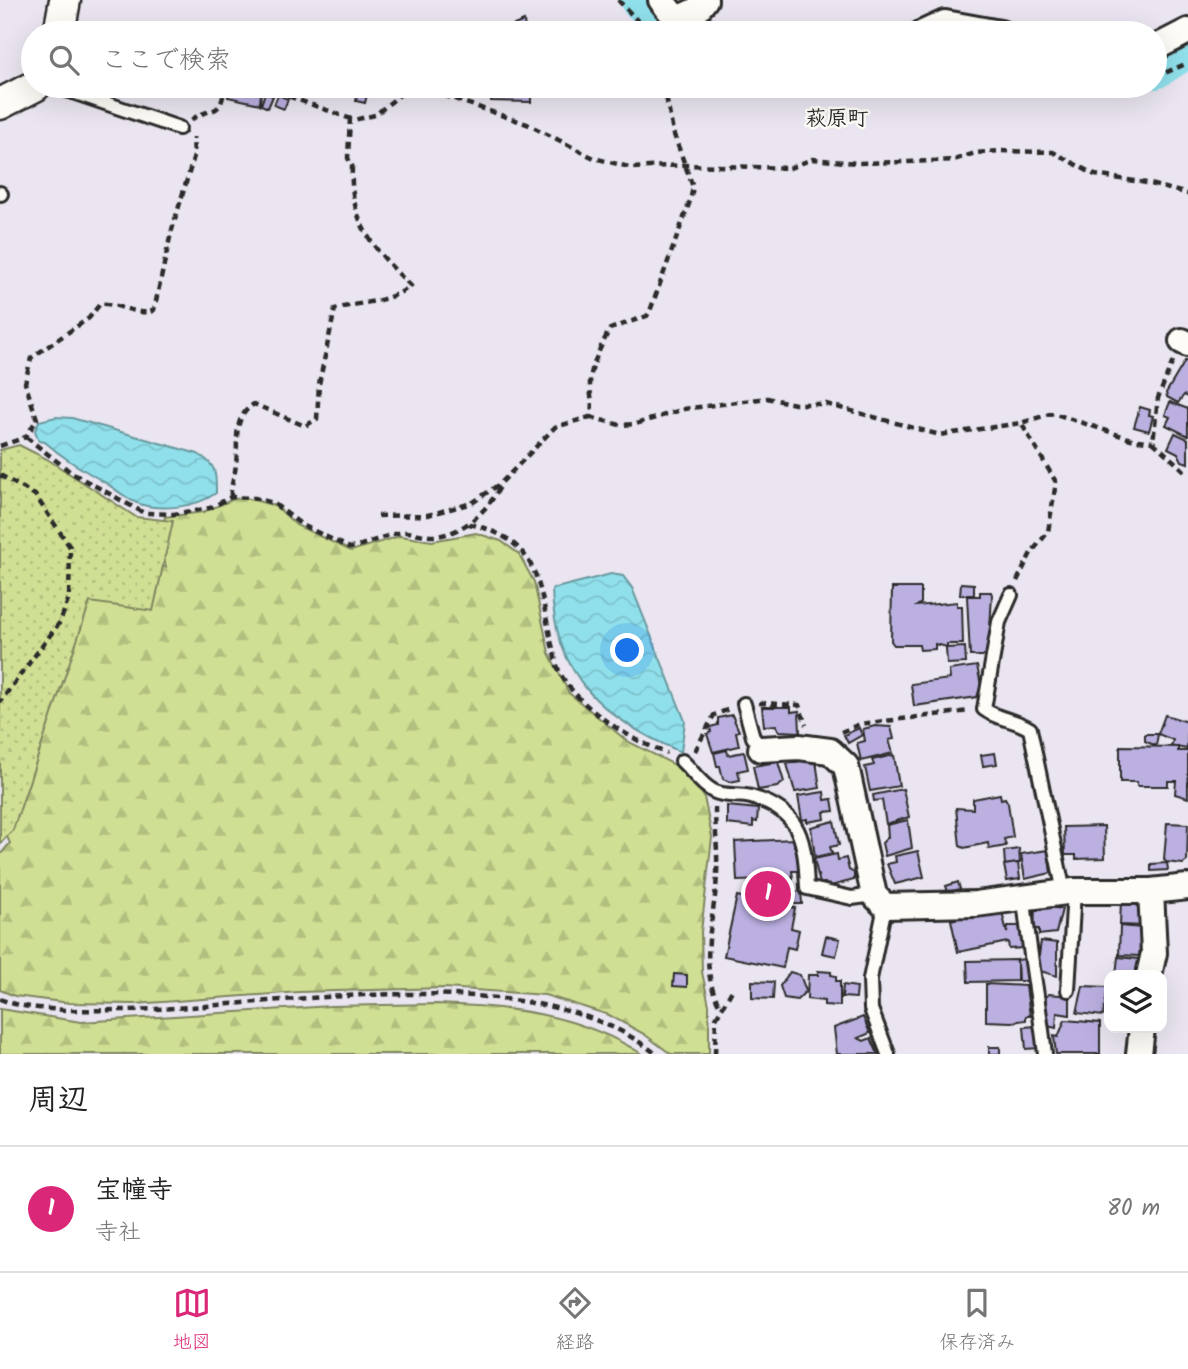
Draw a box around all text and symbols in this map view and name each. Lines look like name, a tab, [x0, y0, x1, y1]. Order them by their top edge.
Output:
search box	[21, 21, 1167, 98]
text: ここで検索	[101, 40, 231, 82]
icon: search	[45, 41, 83, 79]
district label: 萩原町	[806, 103, 869, 136]
your location	[610, 633, 644, 667]
pin: 1	[745, 868, 791, 920]
map controls	[1104, 970, 1167, 1033]
button: layers	[1104, 970, 1167, 1033]
text: 周辺	[28, 1077, 88, 1125]
text: 宝幢寺	[95, 1170, 173, 1212]
text: 1	[48, 1191, 54, 1227]
text: 80 m	[1107, 1191, 1160, 1227]
text: 寺社	[95, 1215, 141, 1251]
tab: 地図	[173, 1284, 211, 1358]
tab: 経路	[556, 1284, 594, 1358]
tab: 保存済み	[939, 1284, 1015, 1358]

